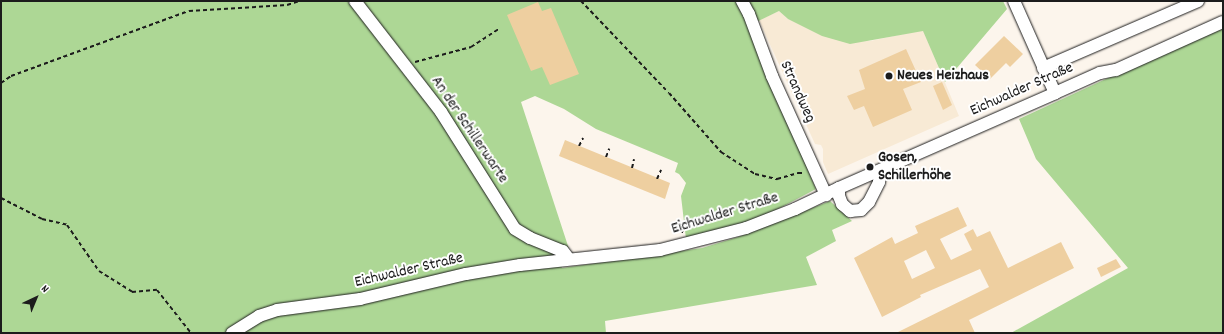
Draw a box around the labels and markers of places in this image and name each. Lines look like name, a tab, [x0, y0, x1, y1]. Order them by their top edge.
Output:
place label: Neues Heizhaus	[897, 66, 989, 86]
marker: Neues Heizhaus	[884, 71, 894, 81]
place label: Gosen, Schillerhöhe	[878, 148, 951, 186]
marker: Gosen, Schillerhöhe	[865, 162, 875, 172]

